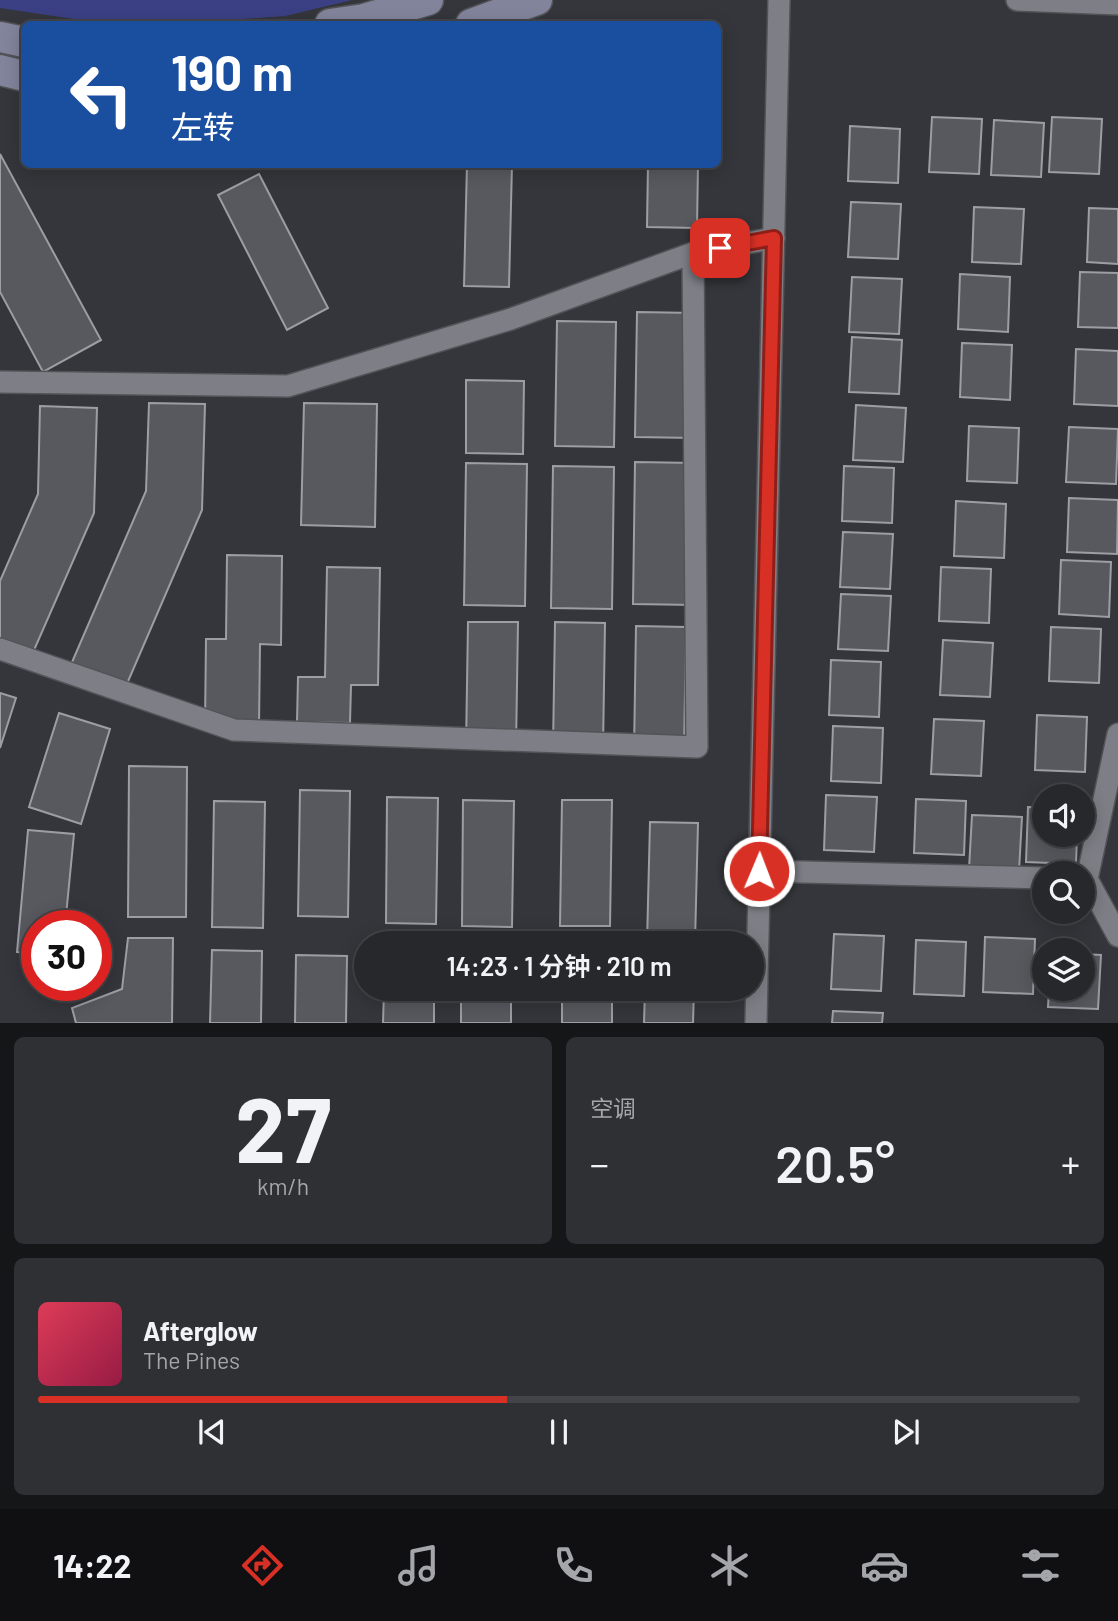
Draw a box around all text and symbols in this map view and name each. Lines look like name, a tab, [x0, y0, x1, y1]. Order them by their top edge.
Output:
text: 190 m	[171, 42, 293, 101]
icon: left	[56, 49, 147, 140]
text: 左转	[171, 107, 235, 145]
pin	[690, 218, 750, 278]
icon: arrive	[701, 229, 739, 267]
map controls	[1032, 784, 1095, 1001]
button: sound	[1032, 784, 1095, 847]
position arrow	[722, 834, 796, 908]
button: search	[1032, 861, 1095, 924]
speed limit sign: 30	[21, 910, 112, 1001]
button: layers	[1032, 938, 1095, 1001]
text: 14:23 · 1 分钟 · 210 m	[446, 950, 672, 981]
text: 27	[235, 1072, 331, 1181]
text: 空调	[590, 1094, 636, 1122]
text: 20.5°	[775, 1131, 895, 1193]
text: −	[590, 1140, 609, 1186]
text: +	[1061, 1140, 1080, 1186]
text: km/h	[257, 1172, 309, 1200]
text: Afterglow	[143, 1315, 258, 1346]
text: The Pines	[143, 1346, 240, 1374]
icon: previous	[193, 1413, 231, 1451]
icon: pause	[540, 1413, 578, 1451]
icon: next	[887, 1413, 925, 1451]
icon: directions	[238, 1541, 287, 1590]
icon: music	[394, 1541, 443, 1590]
icon: phone	[549, 1541, 598, 1590]
icon: climate	[705, 1541, 754, 1590]
icon: car	[860, 1541, 909, 1590]
icon: filters	[1016, 1541, 1065, 1590]
text: 14:22	[53, 1546, 131, 1584]

